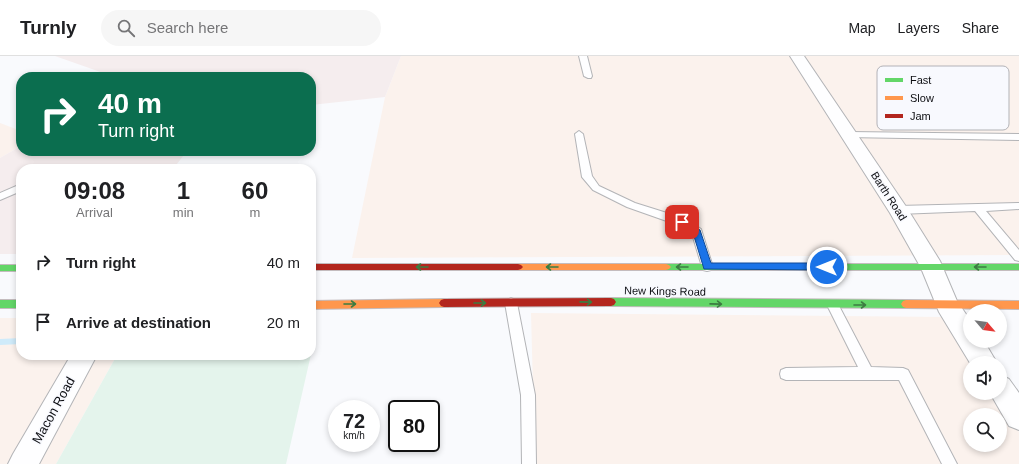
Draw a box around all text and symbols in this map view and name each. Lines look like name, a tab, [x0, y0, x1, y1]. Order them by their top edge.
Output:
search box	[101, 10, 381, 46]
text: Turnly	[20, 17, 77, 38]
icon: search	[115, 17, 137, 39]
text: Search here	[147, 19, 228, 36]
text: Map	[848, 20, 876, 36]
text: Layers	[898, 20, 940, 36]
text: Share	[962, 20, 999, 36]
legend	[877, 66, 1009, 130]
text: Fast	[910, 74, 931, 86]
icon: right	[32, 88, 84, 140]
text: 40 m	[98, 88, 162, 119]
text: Slow	[910, 92, 934, 104]
text: Jam	[910, 110, 931, 122]
text: Turn right	[98, 121, 174, 141]
street label: Barth Road	[869, 169, 909, 223]
text: 09:08	[64, 177, 125, 204]
text: 1	[177, 177, 190, 204]
text: 60	[242, 177, 268, 204]
text: Arrival	[76, 205, 113, 220]
text: min	[173, 205, 194, 220]
text: m	[249, 205, 260, 220]
pin	[665, 205, 699, 239]
icon: arrive	[671, 211, 693, 233]
position arrow	[806, 246, 848, 288]
icon: right	[32, 251, 54, 273]
text: Turn right	[66, 254, 136, 271]
text: 40 m	[267, 254, 300, 271]
one-way arrow	[416, 263, 429, 271]
one-way arrow	[546, 263, 559, 271]
one-way arrow	[676, 263, 689, 271]
one-way arrow	[974, 263, 987, 271]
street label: New Kings Road	[624, 284, 706, 298]
one-way arrow	[579, 298, 592, 306]
one-way arrow	[473, 299, 486, 307]
one-way arrow	[343, 300, 356, 308]
one-way arrow	[709, 300, 722, 307]
one-way arrow	[853, 301, 866, 309]
north arrow	[963, 304, 1007, 348]
map controls	[963, 304, 1007, 452]
icon: arrive	[32, 311, 54, 333]
text: Arrive at destination	[66, 314, 211, 331]
text: 20 m	[267, 314, 300, 331]
button: sound	[963, 356, 1007, 400]
street label: Macon Road	[29, 374, 78, 446]
speed limit sign: 80	[388, 400, 440, 452]
button: search	[963, 408, 1007, 452]
text: 72	[343, 410, 365, 432]
text: km/h	[343, 430, 365, 441]

